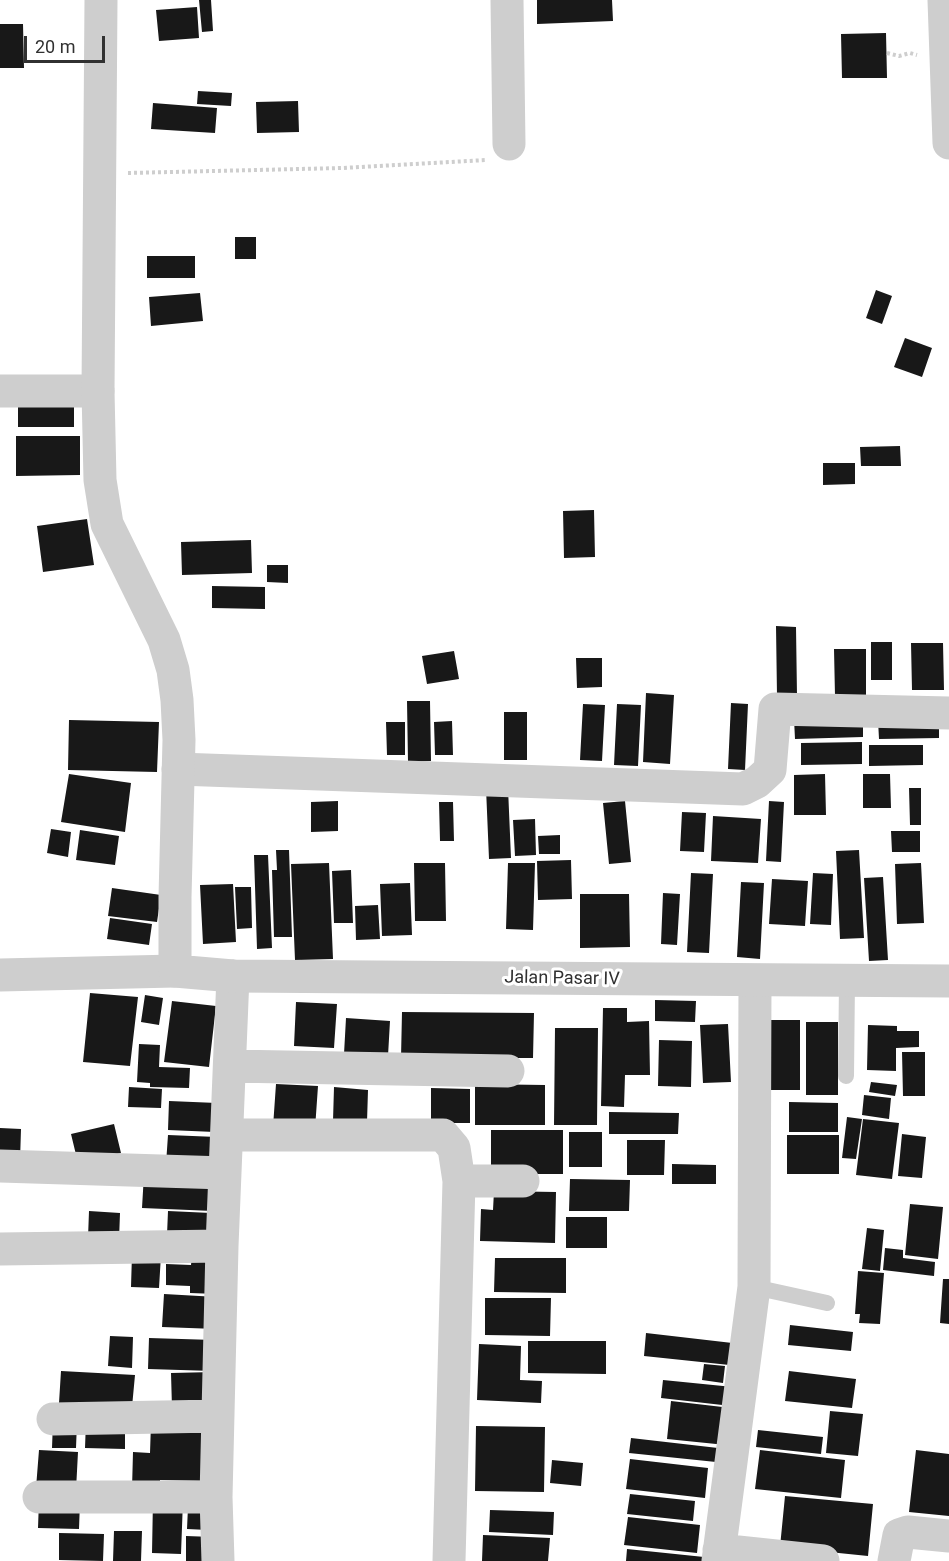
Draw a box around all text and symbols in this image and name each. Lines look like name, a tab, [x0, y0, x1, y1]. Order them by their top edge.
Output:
scale bar	[27, 24, 108, 62]
text: 20 m	[35, 36, 75, 57]
street label: Jalan Pasar IV	[504, 967, 620, 991]

